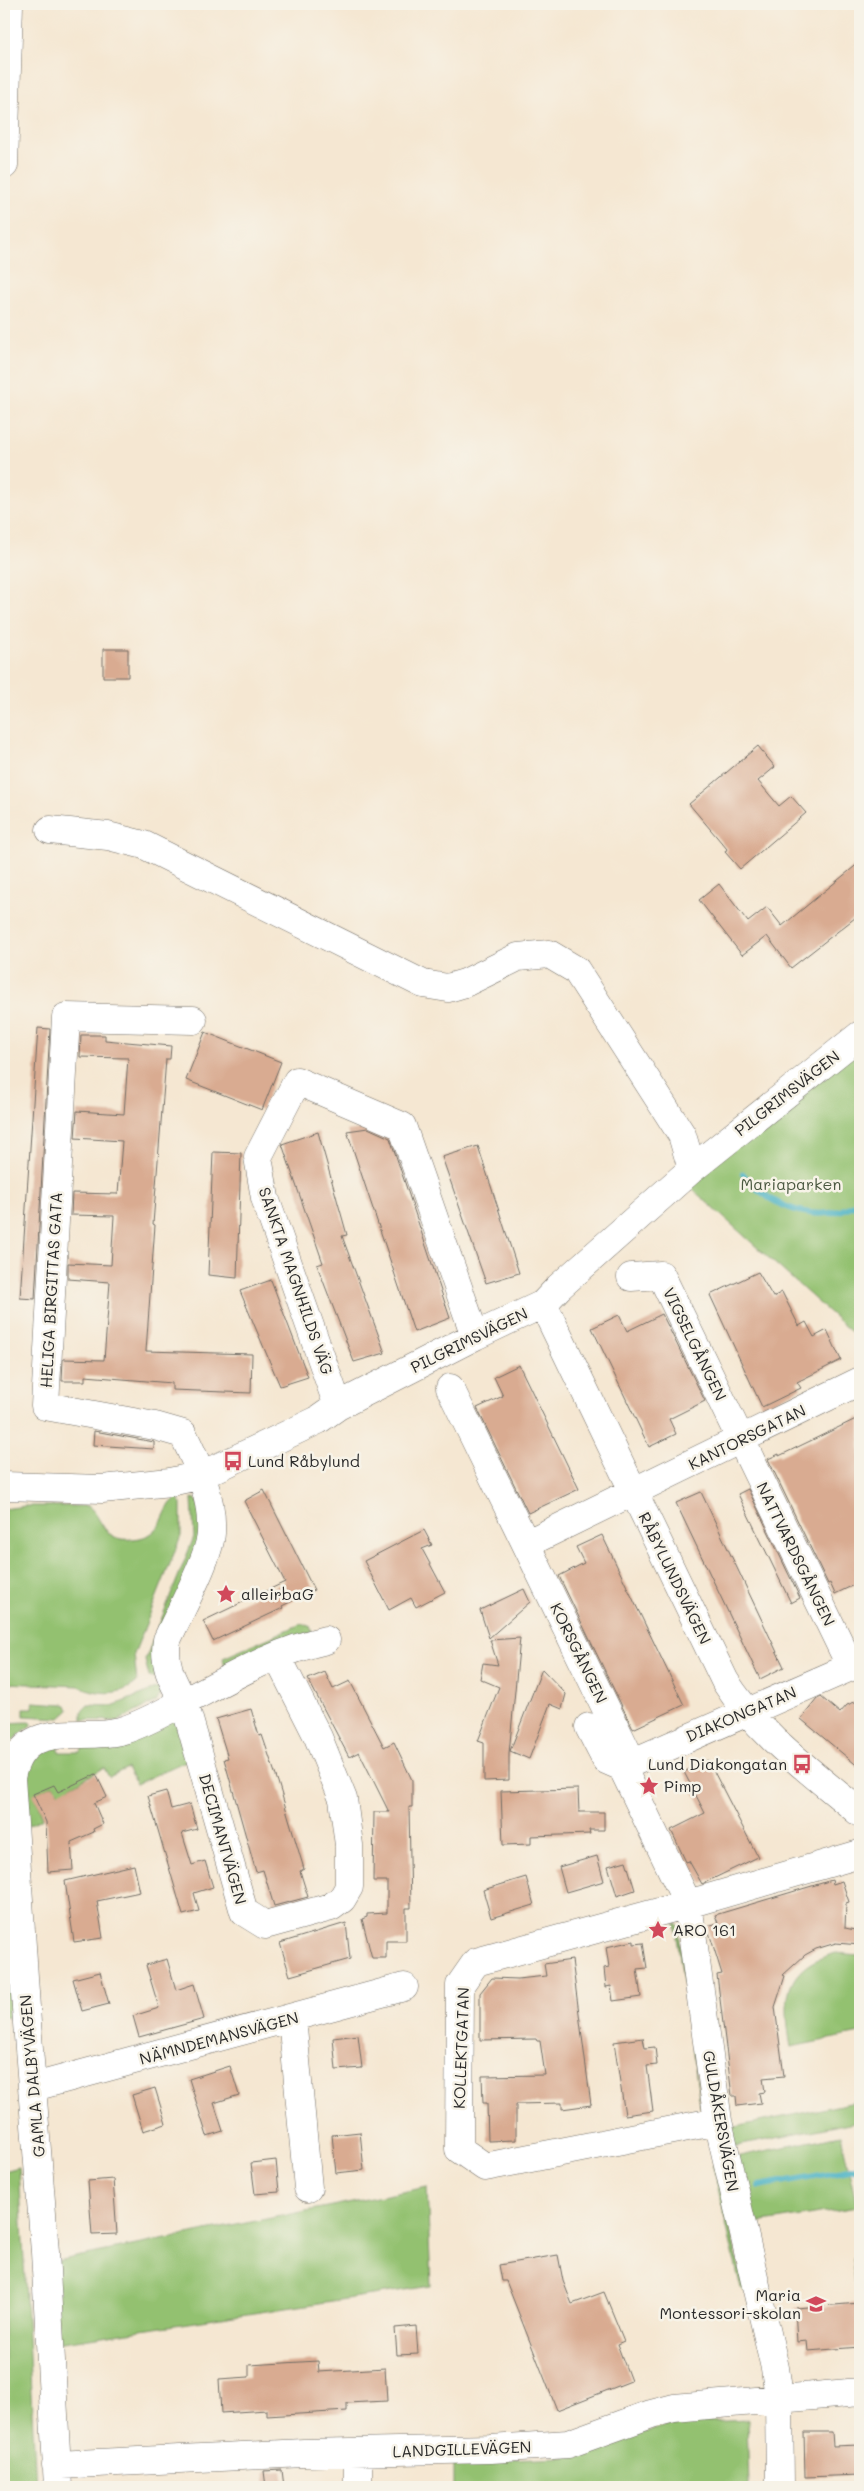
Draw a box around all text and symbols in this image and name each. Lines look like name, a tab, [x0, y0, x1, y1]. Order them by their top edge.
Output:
street label: PILGRIMSVÄGEN	[730, 1045, 844, 1140]
park label: Mariaparken	[741, 1173, 841, 1194]
street label: SANKTA MAGNHILDS VÄG	[254, 1184, 339, 1378]
street label: HELIGA BIRGITTAS GATA	[35, 1192, 66, 1388]
street label: VIGSELGÅNGEN	[659, 1284, 732, 1404]
street label: PILGRIMSVÄGEN	[407, 1302, 531, 1377]
street label: KANTORSGATAN	[685, 1399, 809, 1474]
bus stop icon: Lund Råbylund	[222, 1450, 244, 1472]
place label: Lund Råbylund	[248, 1450, 360, 1471]
street label: NATTVARDSGÅNGEN	[752, 1478, 840, 1629]
street label: RÅBYLUNDSVÄGEN	[634, 1508, 717, 1647]
place icon: alleirbaG	[215, 1583, 237, 1605]
place label: alleirbaG	[241, 1583, 314, 1604]
street label: KORSGÅNGEN	[546, 1599, 613, 1706]
street label: DIAKONGATAN	[682, 1681, 799, 1746]
place label: Lund Diakongatan	[648, 1753, 787, 1774]
bus stop icon: Lund Diakongatan	[791, 1753, 813, 1775]
street label: DECIMANTVÄGEN	[195, 1771, 252, 1907]
place icon: Pimp	[638, 1775, 660, 1797]
place label: Pimp	[664, 1775, 701, 1796]
place icon: ARO 161	[647, 1919, 669, 1941]
place label: ARO 161	[673, 1919, 736, 1940]
street label: KOLLEKTGATAN	[448, 1987, 473, 2109]
street label: GAMLA DALBYVÄGEN	[14, 1994, 49, 2158]
street label: NÄMNDEMANSVÄGEN	[137, 2006, 301, 2069]
street label: GULDÅKERSVÄGEN	[699, 2049, 744, 2193]
place label: Maria Montessori-skolan	[660, 2284, 801, 2323]
school or university icon: Maria Montessori-skolan	[805, 2293, 827, 2315]
street label: LANDGILLEVÄGEN	[392, 2436, 532, 2461]

